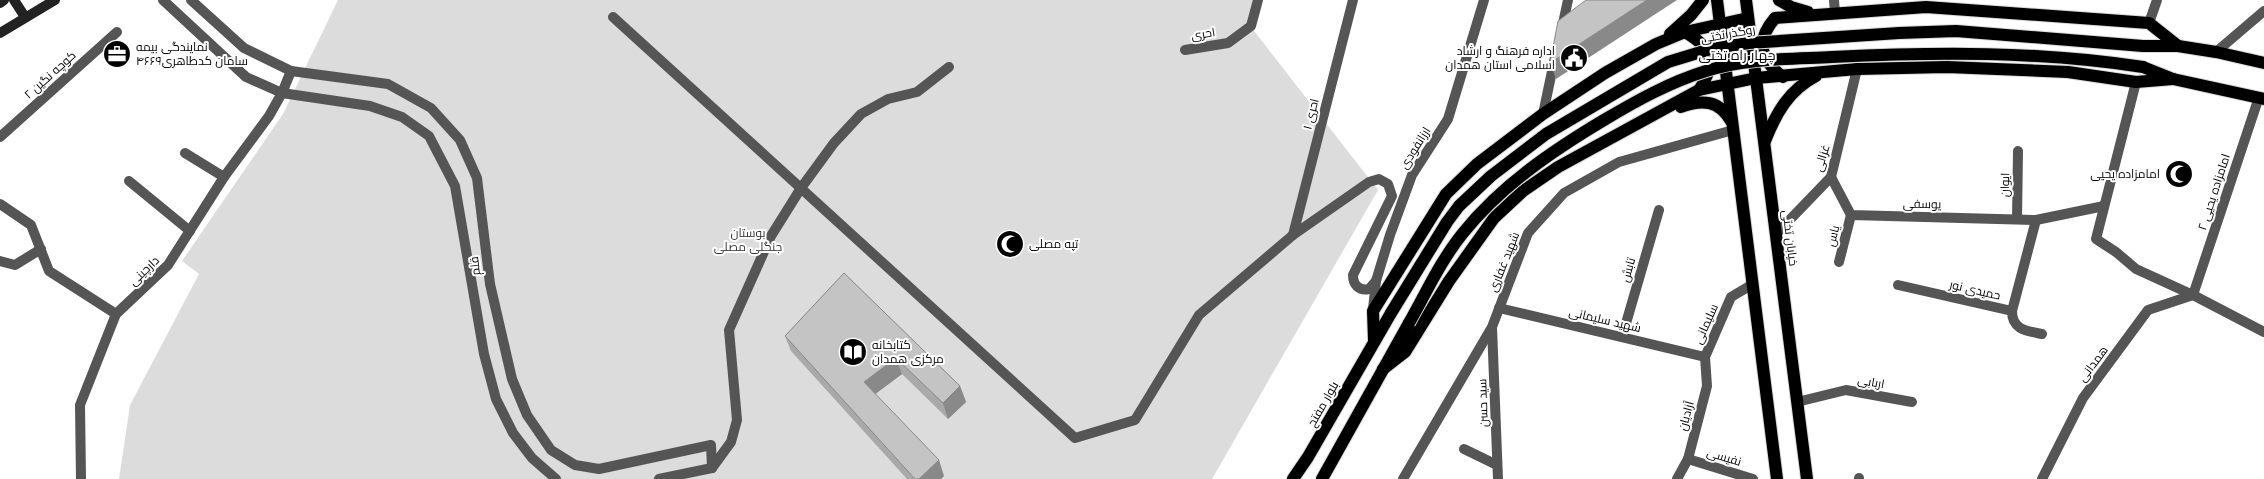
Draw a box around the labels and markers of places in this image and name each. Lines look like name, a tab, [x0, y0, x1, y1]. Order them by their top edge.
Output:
office icon: نمایندگی بیمه سامان کدطاهری۴۶۶۹	[102, 39, 132, 69]
place label: نمایندگی بیمه سامان کدطاهری۴۶۶۹	[136, 40, 248, 68]
public building icon: اداره فرهنگ و ارشاد اسلامی استان همدان	[1559, 43, 1589, 73]
place label: اداره فرهنگ و ارشاد اسلامی استان همدان	[1445, 44, 1555, 72]
mosque icon: امامزاده یحیی	[2164, 159, 2194, 189]
place label: امامزاده یحیی	[2090, 167, 2160, 181]
mosque icon: تپه مصلی	[995, 229, 1025, 259]
place label: تپه مصلی	[1029, 237, 1079, 252]
library icon: کتابخانه مرکزی همدان	[838, 337, 868, 367]
place label: کتابخانه مرکزی همدان	[872, 338, 944, 366]

